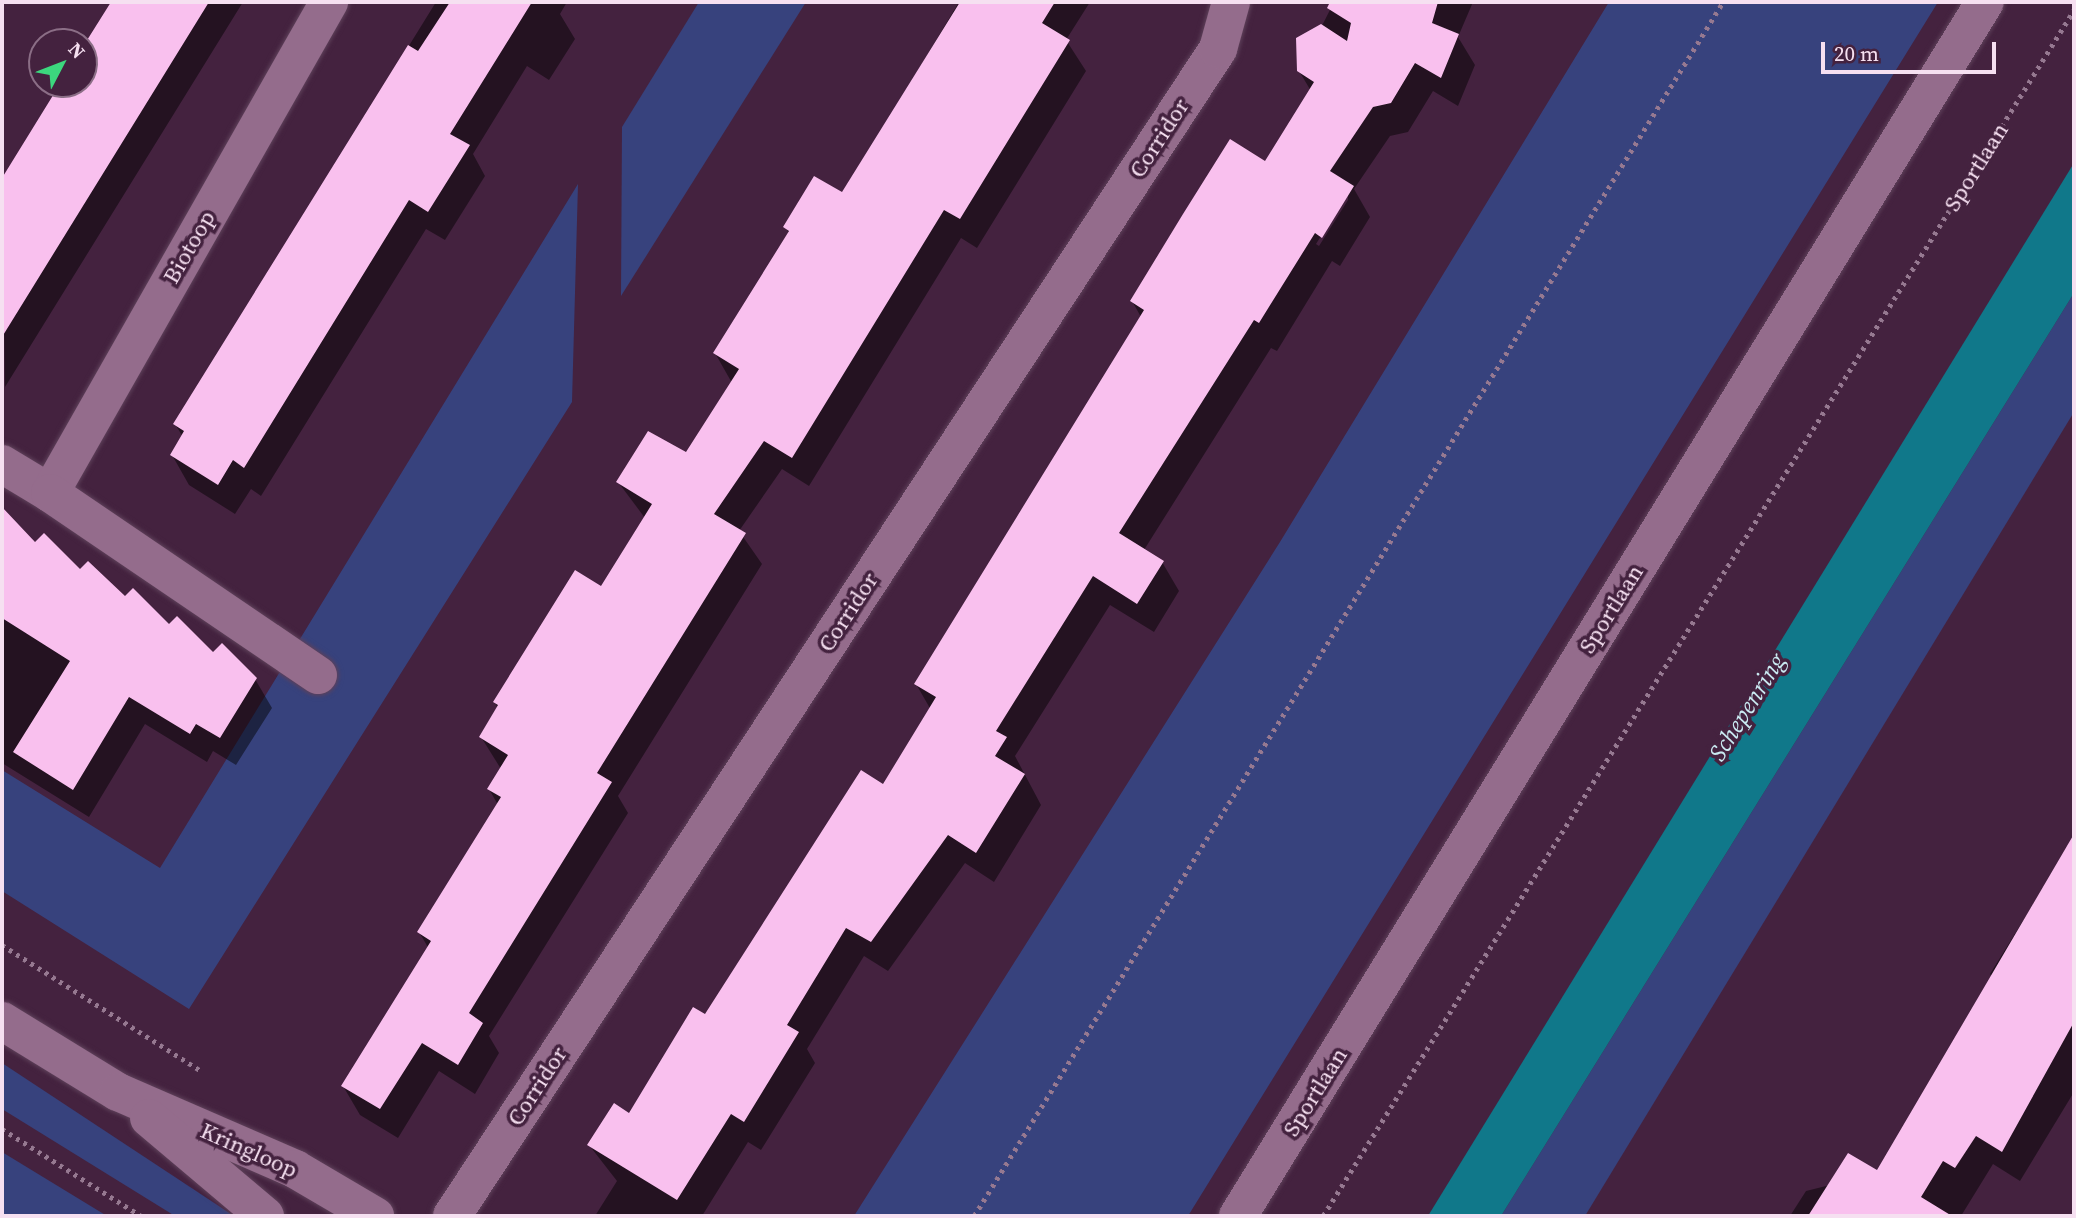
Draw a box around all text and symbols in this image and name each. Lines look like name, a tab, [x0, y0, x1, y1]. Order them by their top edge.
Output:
north arrow	[28, 28, 98, 98]
scale bar	[1824, 28, 1999, 72]
text: N	[63, 36, 91, 64]
text: 20 m	[1834, 39, 1879, 68]
street label: Corridor	[1123, 93, 1195, 183]
street label: Sportlaan	[1938, 118, 2014, 216]
street label: Biotoop	[157, 206, 221, 288]
street label: Sportlaan	[1573, 560, 1649, 658]
street label: Corridor	[812, 567, 884, 657]
water label: Schepenring	[1703, 648, 1791, 766]
street label: Corridor	[501, 1041, 573, 1131]
street label: Sportlaan	[1277, 1043, 1353, 1141]
street label: Kringloop	[196, 1116, 302, 1184]

